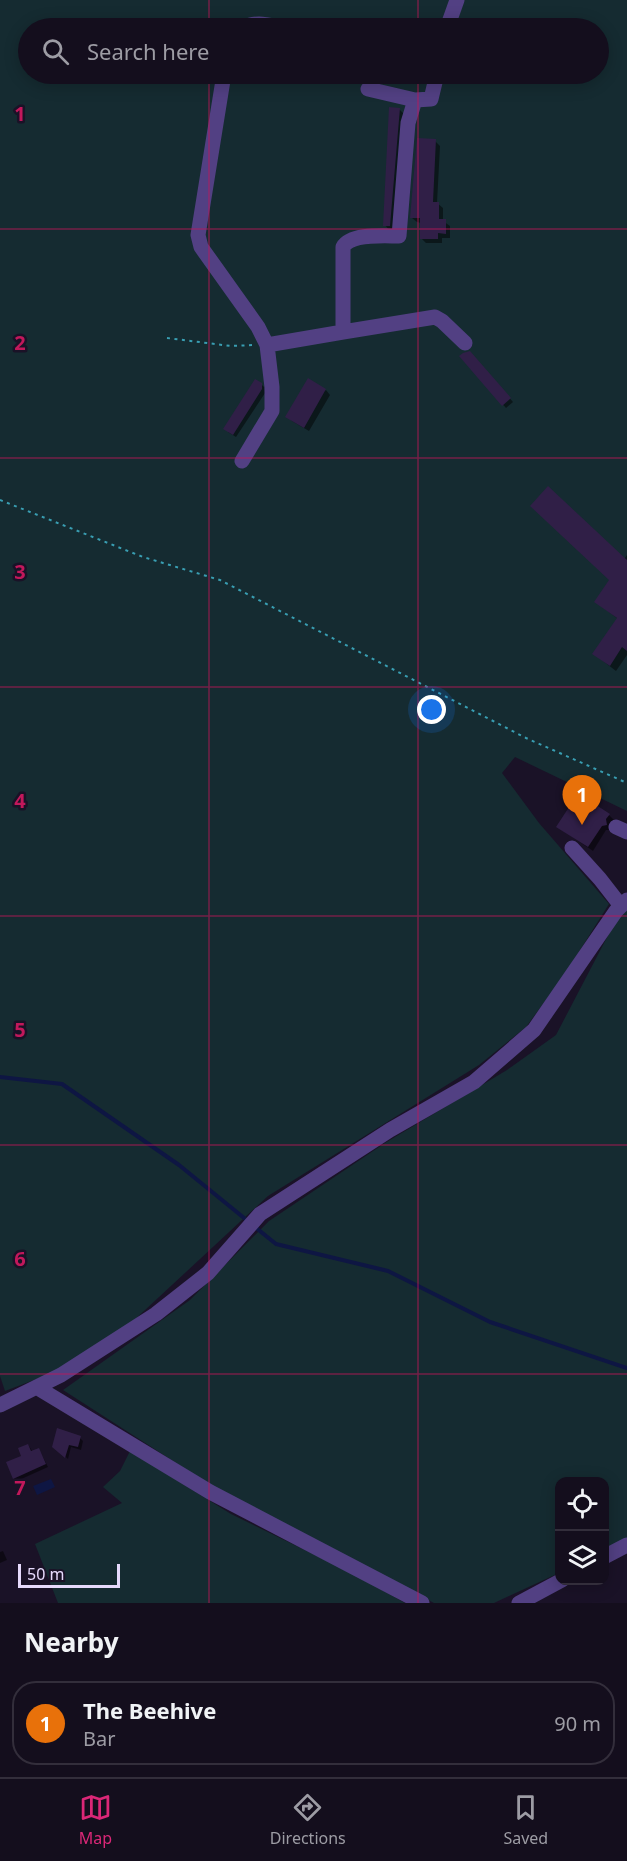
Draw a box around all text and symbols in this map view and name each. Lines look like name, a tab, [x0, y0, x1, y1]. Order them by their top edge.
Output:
search box	[18, 18, 609, 84]
icon: search	[39, 35, 72, 68]
text: Search here	[87, 36, 209, 66]
text: 1	[14, 100, 26, 127]
text: 2	[14, 329, 26, 356]
text: 3	[14, 558, 26, 585]
your location	[417, 695, 446, 724]
pin: 1	[562, 776, 602, 825]
text: 4	[14, 787, 26, 814]
text: 5	[14, 1016, 26, 1043]
text: 6	[14, 1245, 26, 1272]
text: 7	[14, 1474, 26, 1501]
map controls	[555, 1477, 609, 1585]
button: locate	[555, 1477, 609, 1531]
button: layers	[555, 1531, 609, 1585]
scale bar	[18, 1561, 120, 1588]
text: 50 m	[27, 1563, 64, 1585]
text: Nearby	[24, 1624, 119, 1660]
text: The Beehive	[83, 1695, 216, 1725]
text: 1	[40, 1710, 51, 1737]
text: 90 m	[554, 1710, 601, 1737]
text: Bar	[83, 1725, 115, 1752]
tab: Map	[79, 1791, 112, 1849]
tab: Directions	[270, 1791, 346, 1849]
tab: Saved	[503, 1791, 548, 1849]

